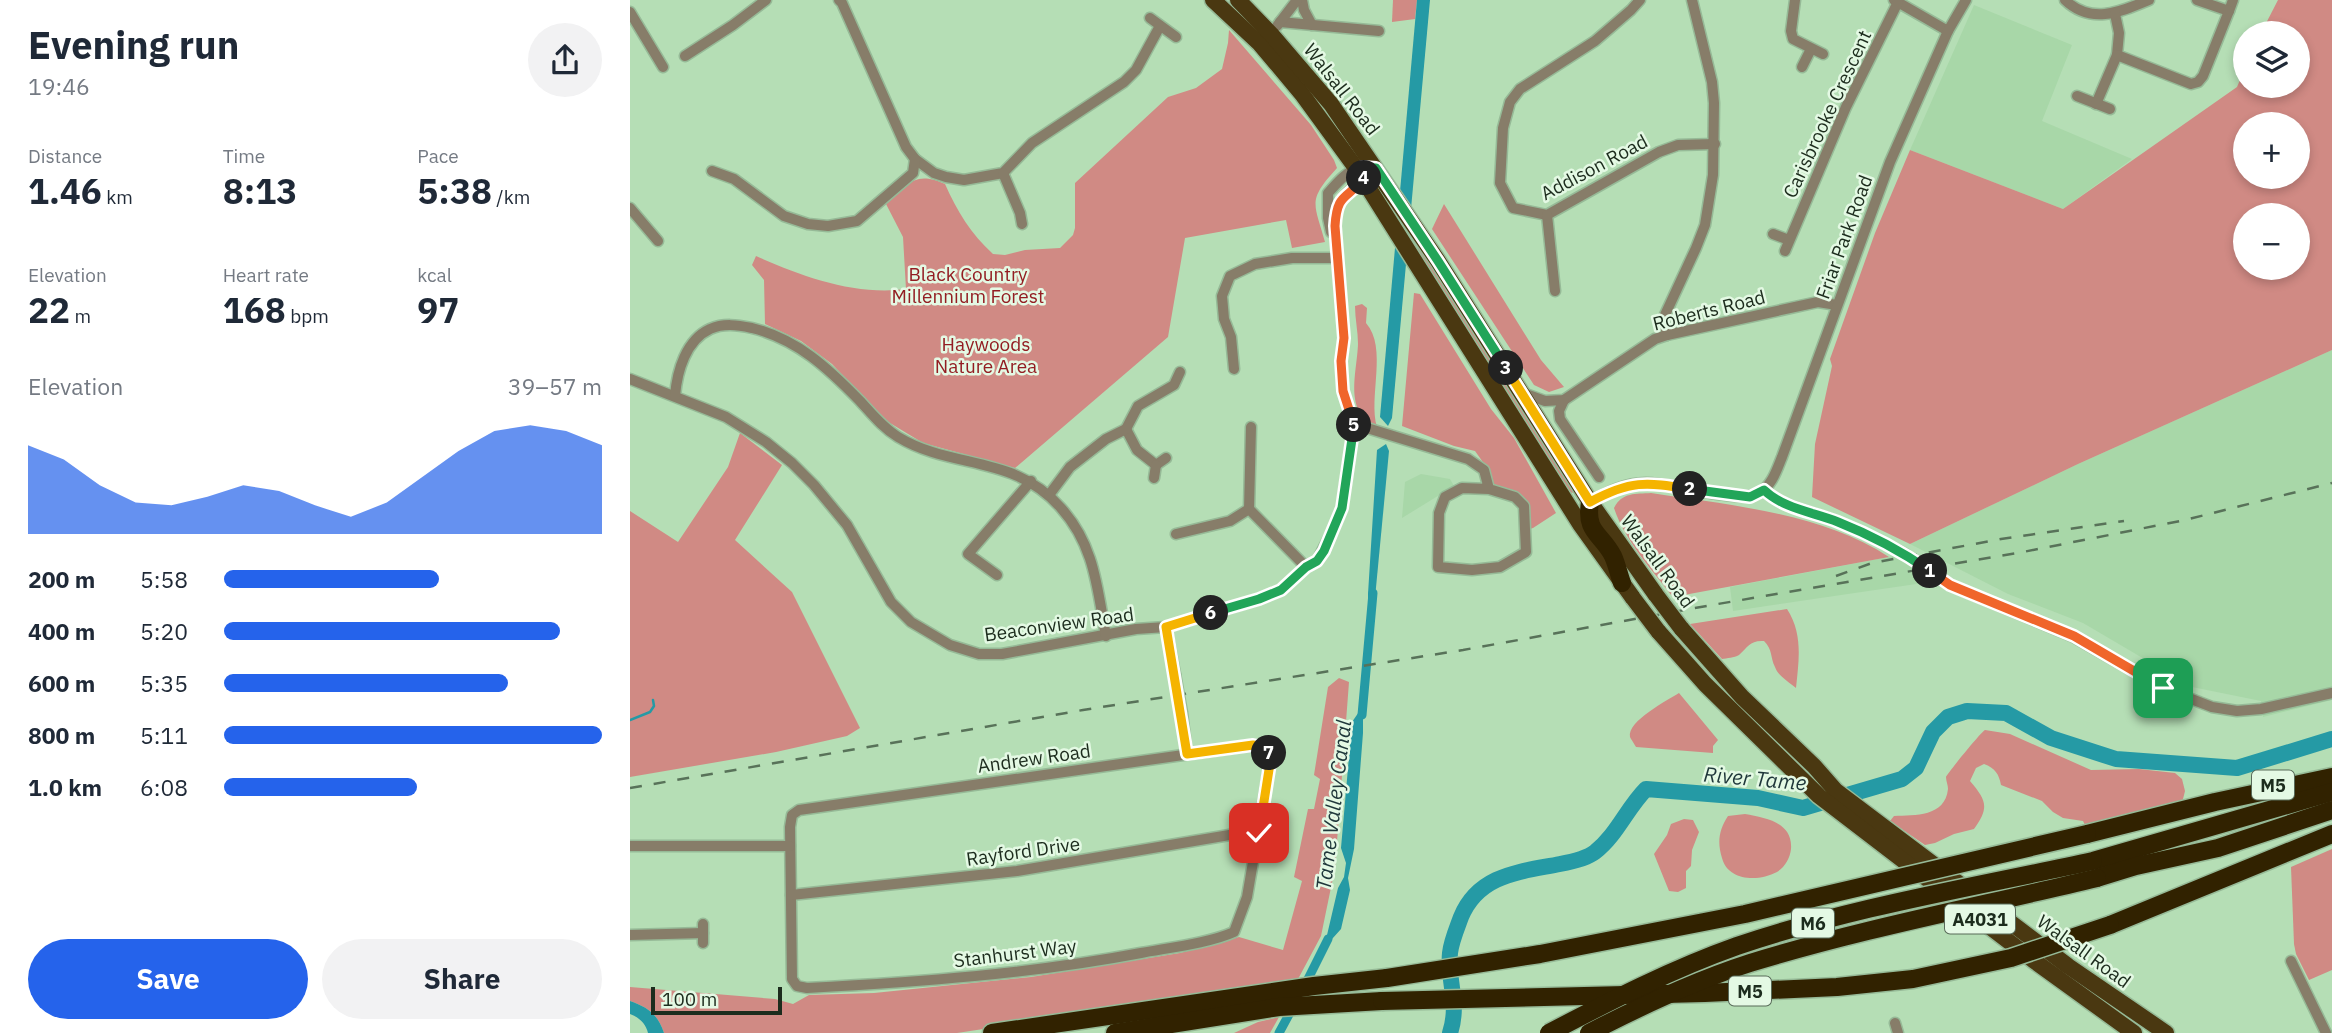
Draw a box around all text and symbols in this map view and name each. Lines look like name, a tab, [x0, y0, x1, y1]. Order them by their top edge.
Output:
text: Evening run	[28, 20, 239, 69]
map controls	[2233, 21, 2310, 280]
button: layers	[2233, 21, 2310, 98]
button: share	[528, 23, 602, 97]
street label: Carisbrooke Crescent	[1778, 26, 1876, 202]
street label: Walsall Road	[1299, 38, 1385, 140]
text: 19:46	[28, 71, 90, 101]
button: +	[2233, 112, 2310, 189]
street label: Addison Road	[1536, 129, 1652, 205]
text: Distance	[28, 144, 102, 168]
text: Time	[223, 144, 265, 168]
text: Pace	[417, 144, 459, 168]
pin: 4	[1346, 160, 1382, 196]
text: 4	[1358, 165, 1369, 189]
text: 1.46	[28, 168, 102, 214]
text: 8:13	[223, 168, 297, 214]
text: 5:38	[417, 168, 492, 214]
street label: Friar Park Road	[1810, 172, 1878, 302]
text: km	[102, 185, 133, 209]
text: /km	[492, 185, 530, 209]
button: −	[2233, 203, 2310, 280]
park label: Black Country Millennium Forest	[892, 262, 1044, 308]
text: Elevation	[28, 263, 107, 287]
text: Heart rate	[223, 263, 309, 287]
text: kcal	[417, 263, 452, 287]
street label: Roberts Road	[1650, 284, 1768, 336]
text: 22	[28, 287, 70, 333]
text: 168	[223, 287, 286, 333]
text: 97	[417, 287, 459, 333]
text: m	[70, 304, 91, 328]
text: bpm	[286, 304, 329, 328]
park label: Haywoods Nature Area	[935, 332, 1037, 378]
pin: 3	[1488, 350, 1524, 386]
text: 3	[1500, 355, 1511, 379]
text: Elevation	[28, 371, 123, 401]
text: 39–57 m	[508, 371, 602, 401]
pin: 5	[1336, 408, 1372, 442]
text: 5	[1348, 412, 1359, 436]
pin: 2	[1672, 472, 1708, 506]
text: 2	[1684, 476, 1695, 500]
street label: Walsall Road	[1616, 510, 1700, 612]
pin: 1	[1912, 554, 1948, 588]
text: 1	[1924, 558, 1935, 582]
text: 200 m	[28, 564, 95, 594]
text: 5:58	[140, 564, 188, 594]
pin: 6	[1194, 596, 1228, 630]
text: 6	[1205, 600, 1216, 624]
street label: Beaconview Road	[983, 602, 1135, 646]
text: 400 m	[28, 616, 95, 646]
text: 5:20	[140, 616, 188, 646]
pin	[2133, 658, 2193, 718]
text: 600 m	[28, 668, 95, 698]
text: 5:35	[140, 668, 188, 698]
icon: arrive	[2144, 669, 2182, 707]
water label: Tame Valley Canal	[1309, 718, 1357, 892]
text: 800 m	[28, 720, 95, 750]
text: 5:11	[140, 720, 188, 750]
pin: 7	[1252, 736, 1286, 770]
street label: Andrew Road	[976, 738, 1092, 778]
text: 7	[1263, 740, 1274, 764]
water label: River Tame	[1702, 760, 1808, 796]
road number: M5	[2252, 770, 2294, 800]
text: 1.0 km	[28, 772, 102, 802]
text: 6:08	[140, 772, 188, 802]
pin	[1229, 803, 1289, 863]
icon: check	[1240, 814, 1278, 852]
street label: Rayford Drive	[965, 831, 1081, 871]
road number: A4031	[1945, 904, 2015, 934]
road number: M6	[1792, 908, 1834, 938]
street label: Walsall Road	[2033, 909, 2135, 993]
street label: Stanhurst Way	[952, 933, 1078, 972]
button: Save	[28, 939, 308, 1019]
button: Share	[322, 939, 602, 1019]
road number: M5	[1729, 976, 1771, 1006]
scale bar	[651, 984, 782, 1016]
text: 100 m	[662, 987, 717, 1011]

